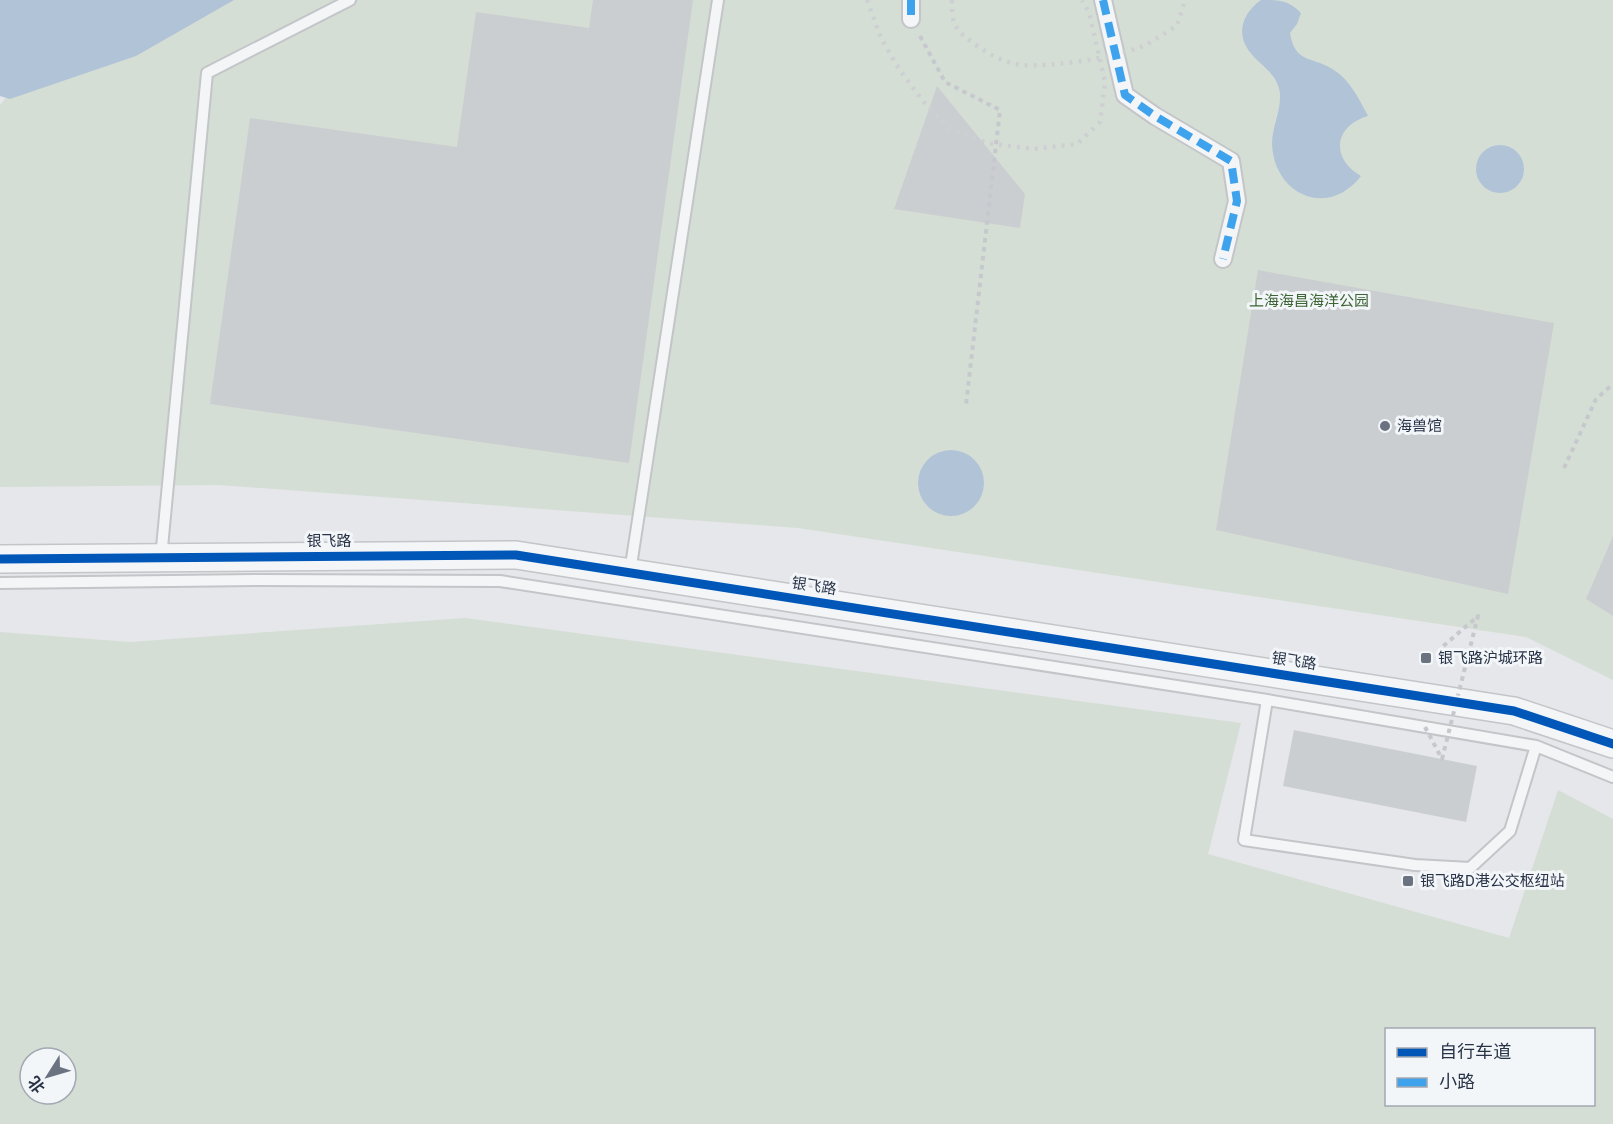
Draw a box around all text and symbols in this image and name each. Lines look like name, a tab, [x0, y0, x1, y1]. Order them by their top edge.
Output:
park label: 上海海昌海洋公园	[1249, 292, 1369, 310]
place label: 海兽馆	[1397, 417, 1442, 435]
marker: 海兽馆	[1378, 419, 1392, 433]
street label: 银飞路	[306, 532, 352, 550]
street label: 银飞路	[790, 574, 838, 598]
street label: 银飞路	[1270, 649, 1318, 673]
place label: 银飞路沪城环路	[1438, 649, 1543, 667]
marker: 银飞路沪城环路	[1419, 651, 1433, 665]
place label: 银飞路D港公交枢纽站	[1420, 872, 1565, 890]
marker: 银飞路D港公交枢纽站	[1401, 874, 1415, 888]
legend	[1385, 1028, 1595, 1106]
text: 自行车道	[1439, 1041, 1511, 1062]
north arrow	[18, 1046, 78, 1106]
text: 小路	[1439, 1071, 1475, 1092]
text: 北	[24, 1073, 49, 1097]

